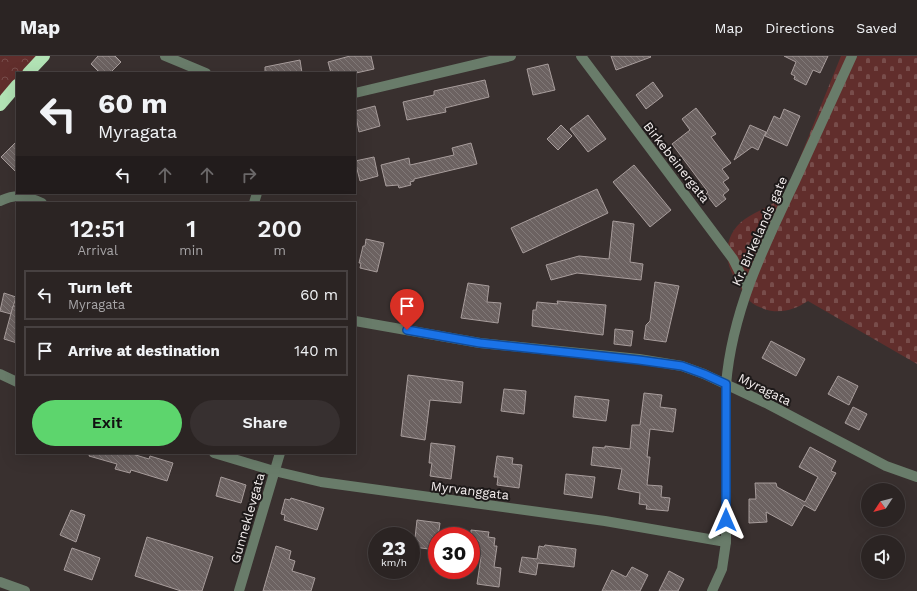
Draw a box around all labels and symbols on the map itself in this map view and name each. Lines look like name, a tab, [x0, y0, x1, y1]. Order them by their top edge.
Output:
street label: Birkebeinergata	[640, 119, 713, 206]
street label: Kr. Birkelands gate	[729, 174, 790, 288]
pin	[390, 289, 424, 330]
street label: Myragata	[736, 370, 794, 409]
street label: Gunneklevgata	[227, 471, 268, 565]
street label: Myrvanggata	[430, 478, 511, 503]
north arrow	[861, 483, 905, 527]
position arrow	[705, 499, 747, 541]
speed limit sign: 30	[428, 527, 480, 579]

